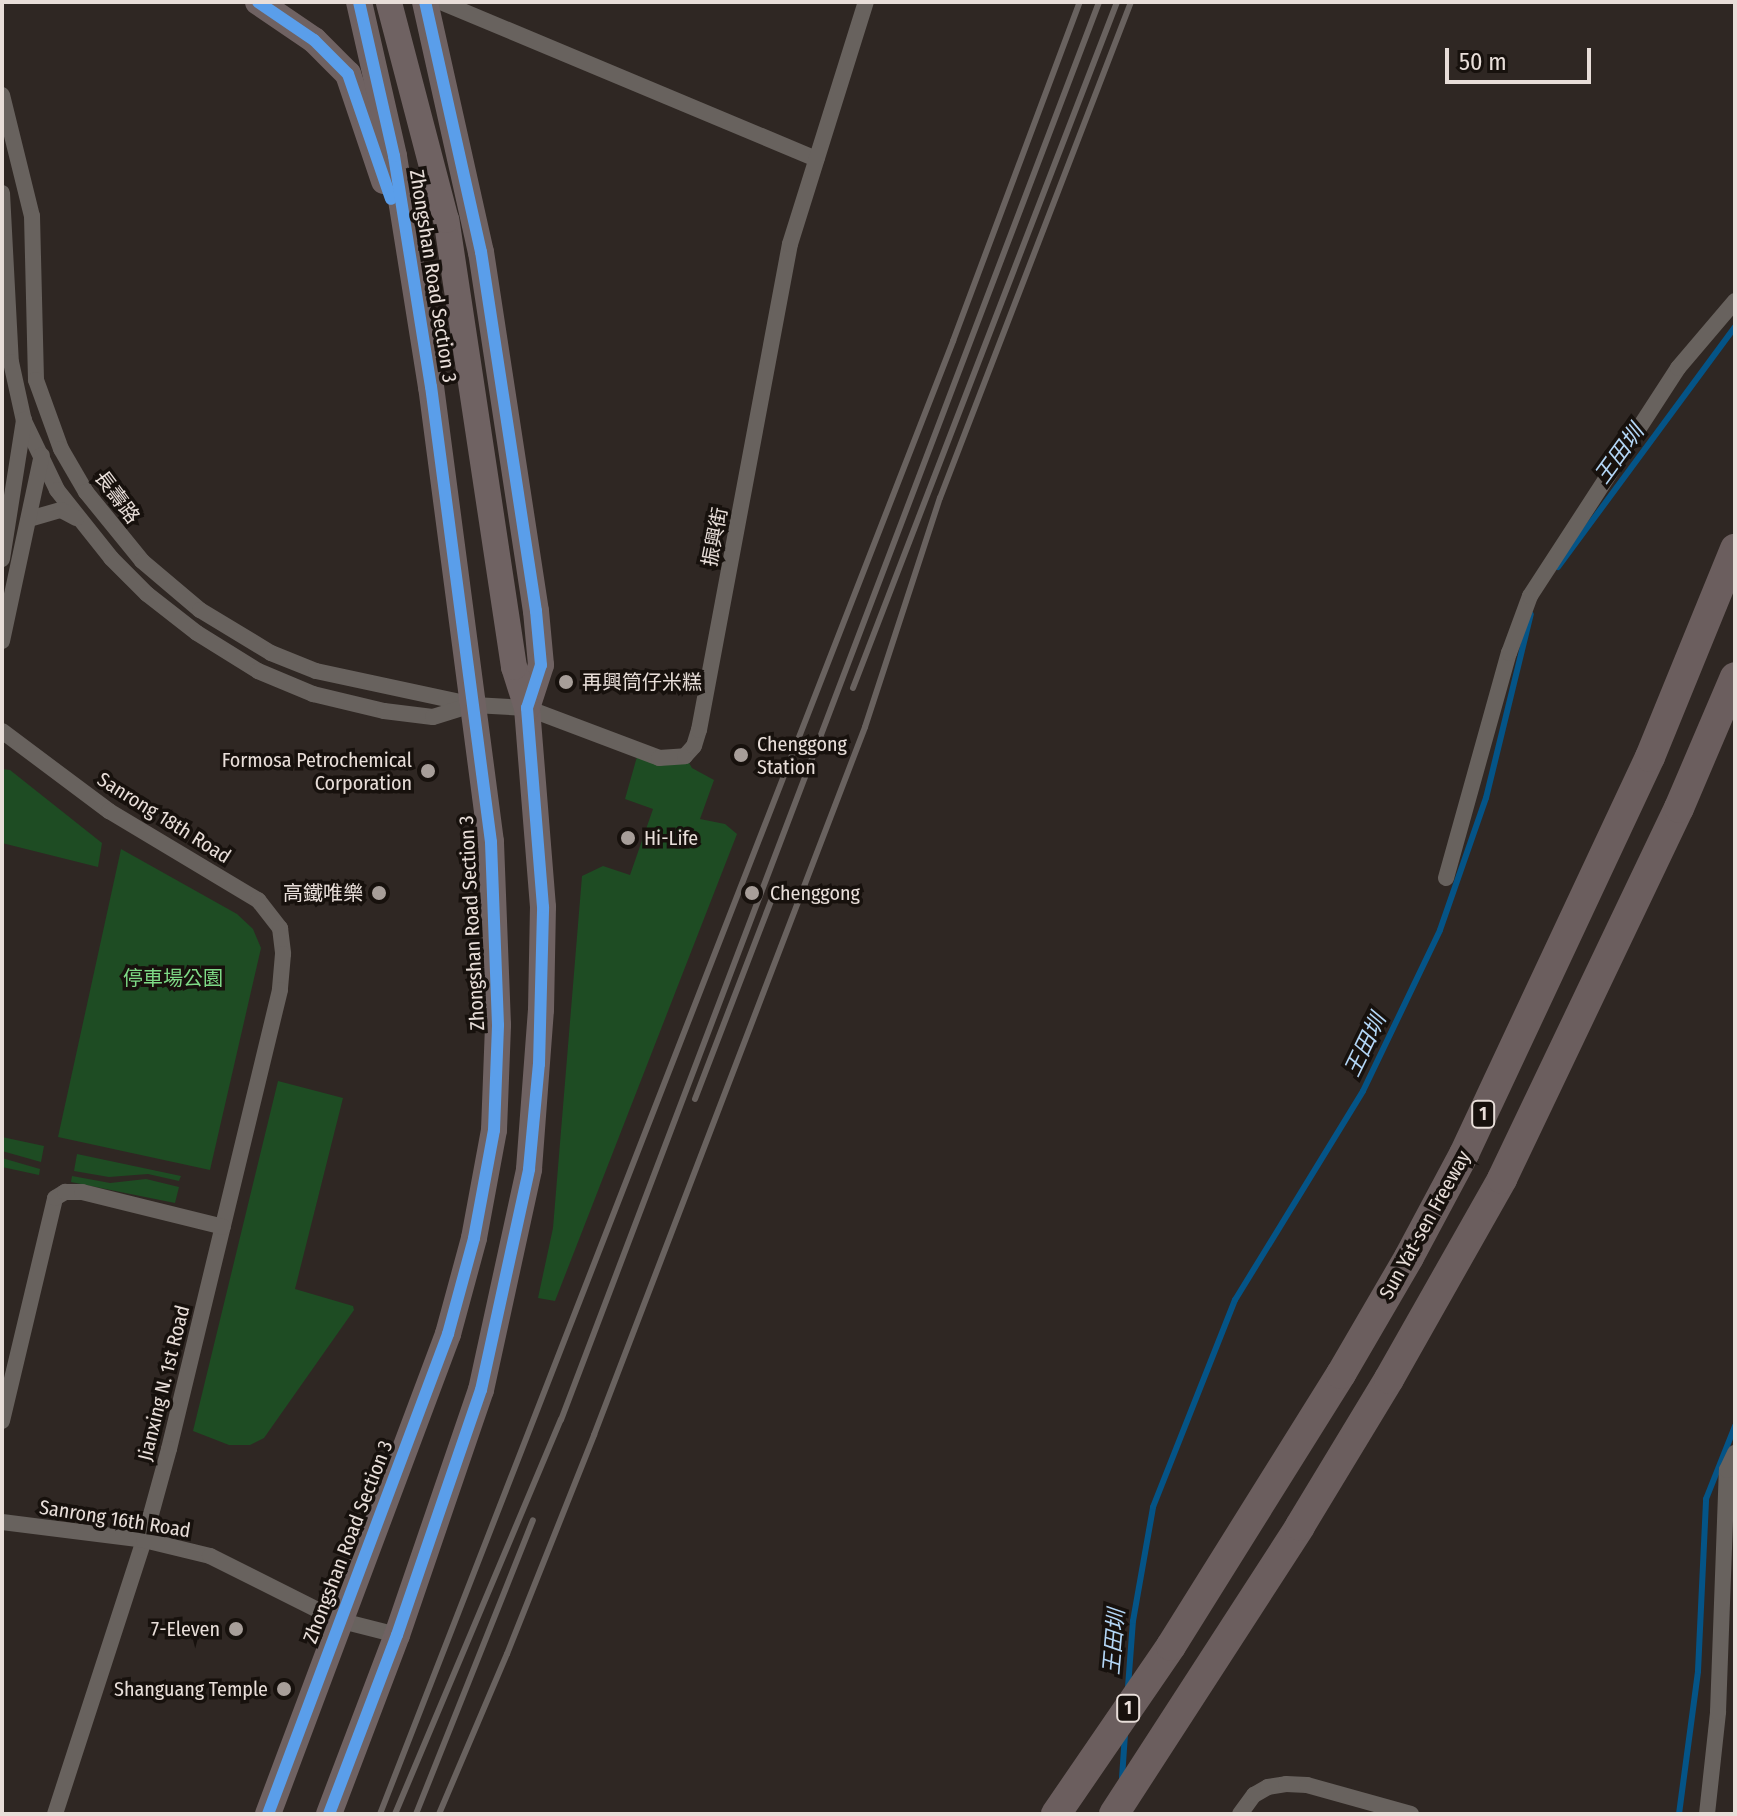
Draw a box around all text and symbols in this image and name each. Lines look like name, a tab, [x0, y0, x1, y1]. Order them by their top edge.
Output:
scale bar	[1449, 32, 1595, 82]
text: 50 m	[1459, 48, 1507, 76]
street label: Zhongshan Road Section 3	[404, 168, 462, 384]
water label: 王田圳	[1589, 420, 1649, 488]
street label: 長壽路	[89, 466, 145, 528]
street label: 振興街	[697, 505, 733, 569]
place label: 再興筒仔米糕	[582, 670, 702, 694]
marker: 再興筒仔米糕	[557, 673, 575, 691]
place label: Chenggong Station	[757, 732, 847, 779]
marker: Chenggong Station	[732, 746, 750, 764]
place label: Formosa Petrochemical Corporation	[222, 748, 412, 795]
marker: Formosa Petrochemical Corporation	[419, 762, 437, 780]
street label: Sanrong 18th Road	[93, 767, 235, 869]
street label: Zhongshan Road Section 3	[454, 815, 490, 1031]
place label: Hi-Life	[644, 826, 698, 850]
marker: Hi-Life	[619, 829, 637, 847]
place label: 高鐵唯樂	[283, 881, 363, 905]
place label: Chenggong	[770, 881, 860, 905]
marker: Chenggong	[741, 882, 763, 904]
marker: 高鐵唯樂	[370, 884, 388, 902]
park label: 停車場公園	[123, 966, 223, 990]
water label: 王田圳	[1339, 1010, 1391, 1080]
road number: 1	[1471, 1100, 1495, 1128]
street label: Sun Yat-sen Freeway	[1374, 1147, 1476, 1303]
street label: Jianxing N. 1st Road	[133, 1303, 195, 1463]
street label: Zhongshan Road Section 3	[298, 1437, 398, 1647]
street label: Sanrong 16th Road	[38, 1495, 192, 1543]
water label: 王田圳	[1098, 1608, 1130, 1676]
place label: 7-Eleven	[151, 1617, 220, 1641]
marker: 7-Eleven	[227, 1620, 245, 1638]
place label: Shanguang Temple	[114, 1677, 268, 1701]
marker: Shanguang Temple	[275, 1680, 293, 1698]
road number: 1	[1116, 1694, 1140, 1722]

